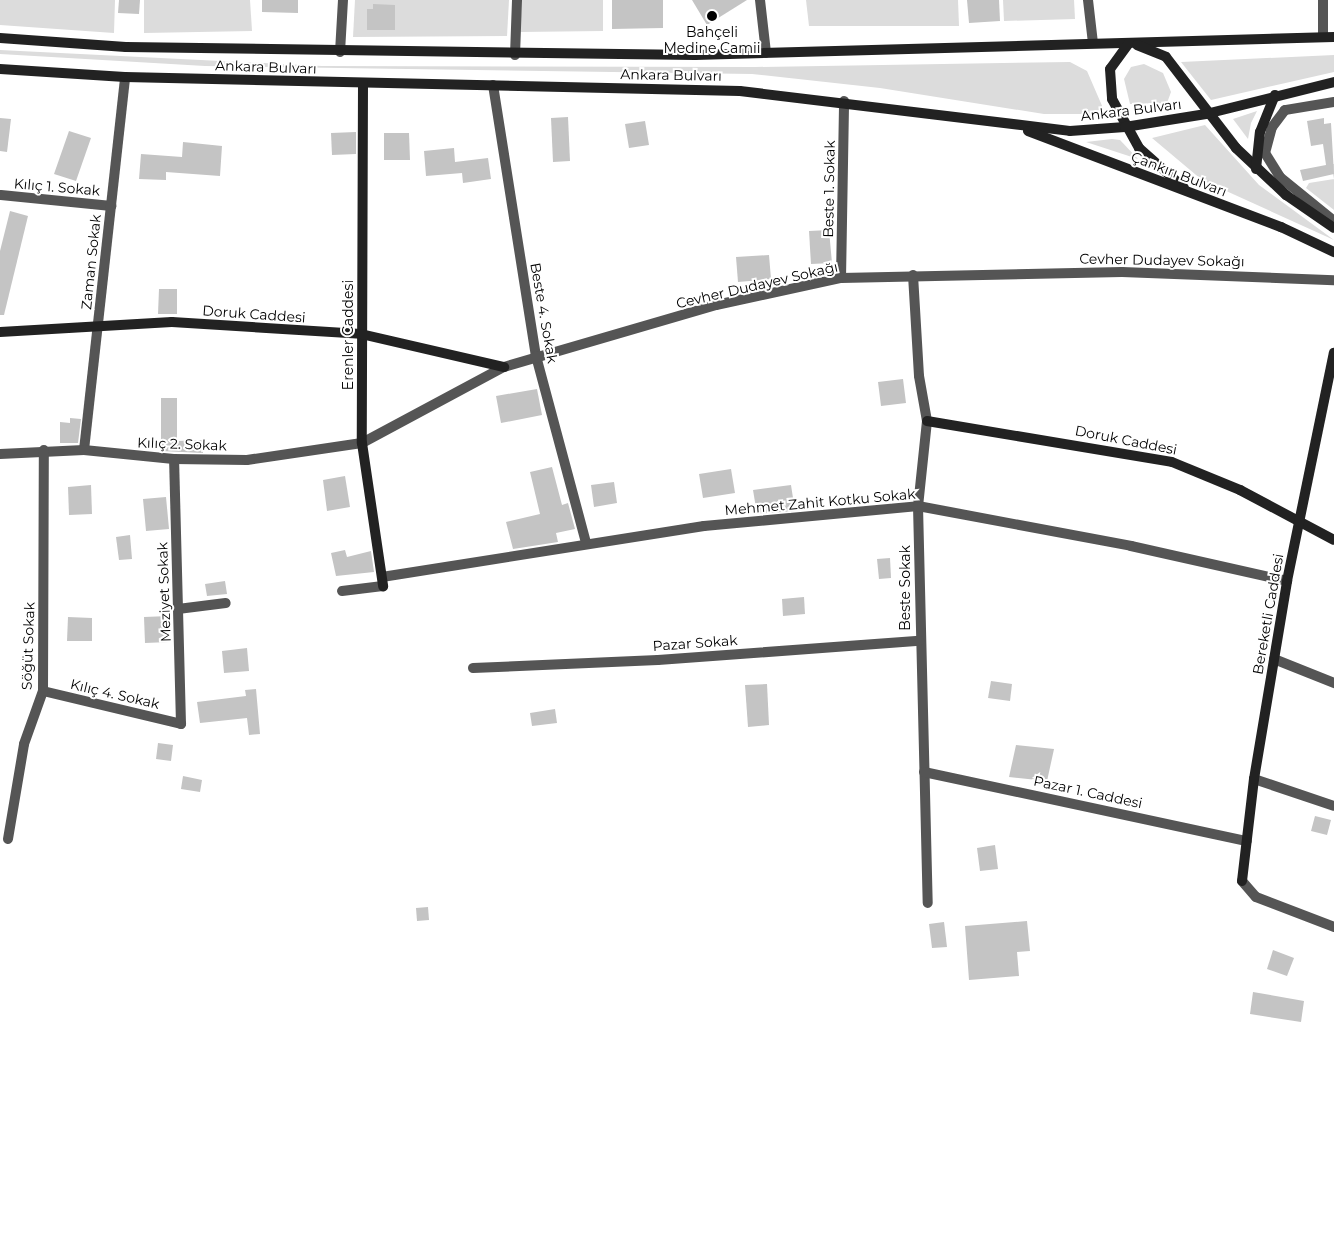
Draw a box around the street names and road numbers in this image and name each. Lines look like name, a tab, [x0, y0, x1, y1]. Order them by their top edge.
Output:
street label: Ankara Bulvarı	[215, 57, 317, 77]
street label: Ankara Bulvarı	[620, 66, 722, 84]
street label: Ankara Bulvarı	[1080, 95, 1182, 125]
street label: Beste 1. Sokak	[820, 140, 838, 238]
street label: Çankırı Bulvarı	[1129, 148, 1229, 200]
street label: Kılıç 1. Sokak	[13, 175, 101, 199]
street label: Zaman Sokak	[78, 213, 104, 311]
street label: Cevher Dudayev Sokağı	[1079, 250, 1245, 270]
street label: Cevher Dudayev Sokağı	[675, 258, 839, 312]
street label: Beste 4. Sokak	[527, 261, 561, 365]
street label: Erenler Caddesi	[340, 280, 356, 390]
street label: Doruk Caddesi	[202, 302, 306, 326]
street label: Doruk Caddesi	[1074, 422, 1178, 458]
street label: Kılıç 2. Sokak	[137, 434, 227, 454]
street label: Mehmet Zahit Kotku Sokak	[724, 485, 916, 519]
street label: Meziyet Sokak	[154, 542, 174, 642]
street label: Beste Sokak	[897, 545, 913, 631]
street label: Bereketli Caddesi	[1249, 552, 1287, 676]
street label: Söğüt Sokak	[18, 602, 38, 690]
street label: Pazar Sokak	[652, 632, 738, 654]
street label: Kılıç 4. Sokak	[69, 676, 161, 712]
street label: Pazar 1. Caddesi	[1032, 772, 1144, 812]

